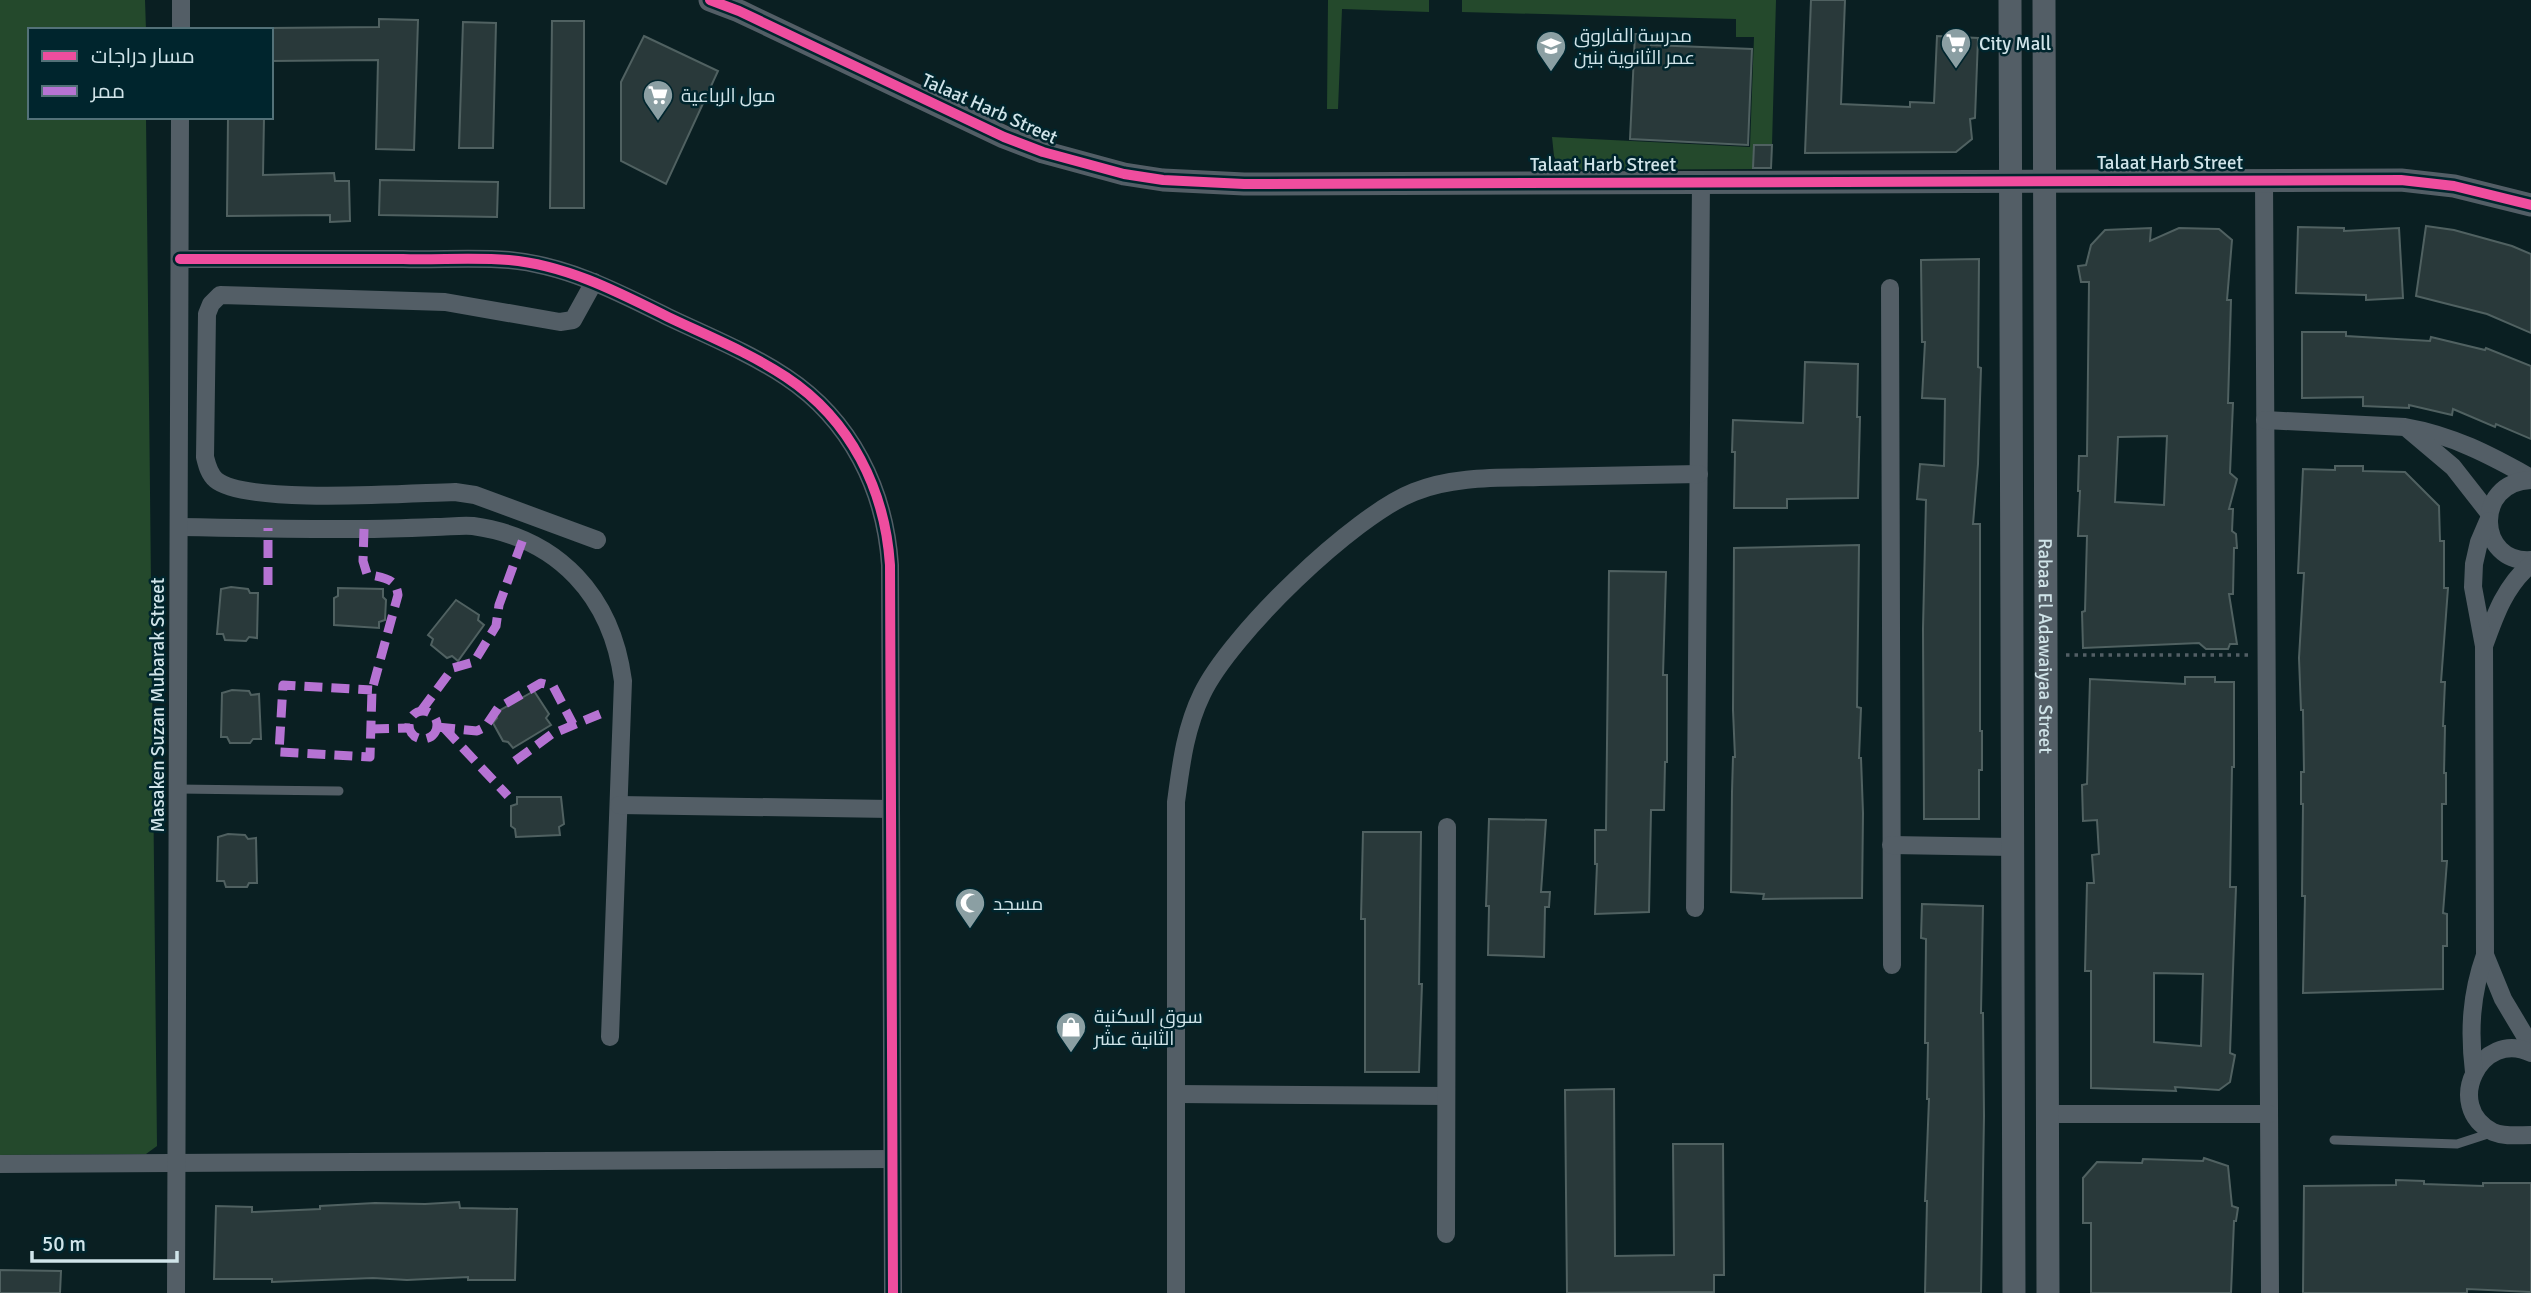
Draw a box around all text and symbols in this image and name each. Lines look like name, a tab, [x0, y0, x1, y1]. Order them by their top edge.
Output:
place label: مدرسة الفاروق عمر الثانوية بنين	[1574, 24, 1695, 70]
supermarket icon: City Mall	[1939, 26, 1973, 70]
legend	[28, 28, 273, 119]
school or university icon: مدرسة الفاروق عمر الثانوية بنين	[1534, 29, 1568, 73]
place label: City Mall	[1979, 32, 2051, 56]
text: مسار دراجات	[91, 43, 195, 69]
street label: Talaat Harb Street	[918, 68, 1062, 150]
text: ممر	[90, 78, 125, 104]
supermarket icon: مول الرباعية	[641, 78, 675, 122]
place label: مول الرباعية	[681, 84, 776, 108]
street label: Talaat Harb Street	[2097, 151, 2243, 175]
street label: Talaat Harb Street	[1530, 153, 1676, 177]
street label: Rabaa El Adawaiyaa Street	[2033, 538, 2057, 754]
street label: Masaken Suzan Mubarak Street	[146, 577, 170, 832]
mosque icon: مسجد	[953, 886, 987, 930]
place label: مسجد	[993, 892, 1043, 916]
place label: سوق السكنية الثانية عشر	[1093, 1005, 1203, 1051]
shop icon: سوق السكنية الثانية عشر	[1054, 1010, 1088, 1054]
scale bar	[32, 1220, 177, 1264]
text: 50 m	[42, 1231, 86, 1257]

